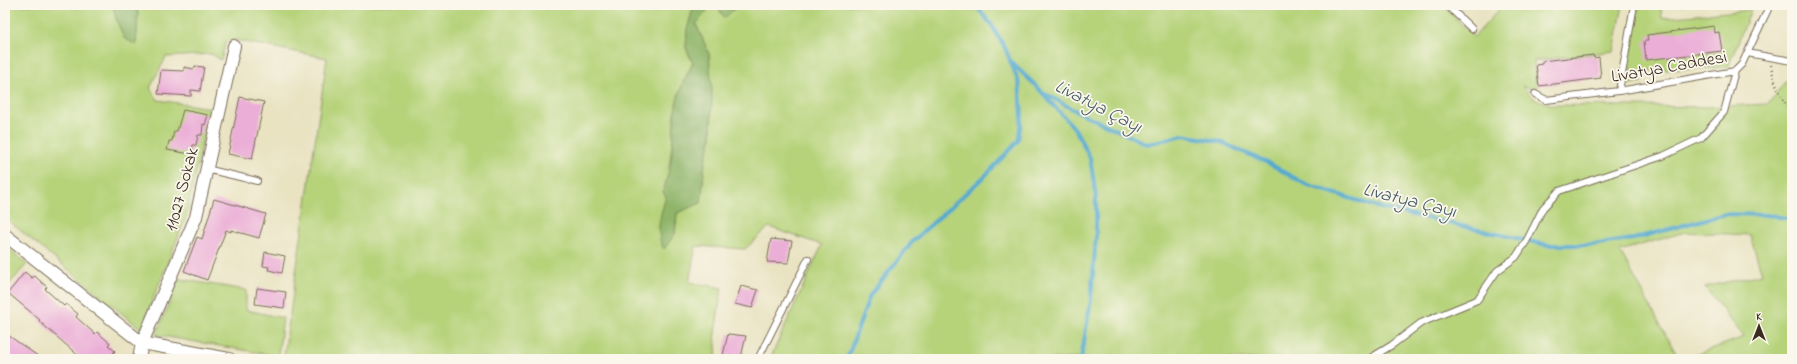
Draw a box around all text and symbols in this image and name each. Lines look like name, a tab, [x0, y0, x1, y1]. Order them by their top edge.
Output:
street label: Livatya Caddesi	[1609, 45, 1729, 91]
water label: Livatya Çayı	[1050, 74, 1147, 141]
street label: 11027 Sokak	[159, 145, 207, 234]
water label: Livatya Çayı	[1360, 177, 1459, 226]
north arrow	[1739, 306, 1779, 346]
text: K	[1756, 309, 1762, 325]

